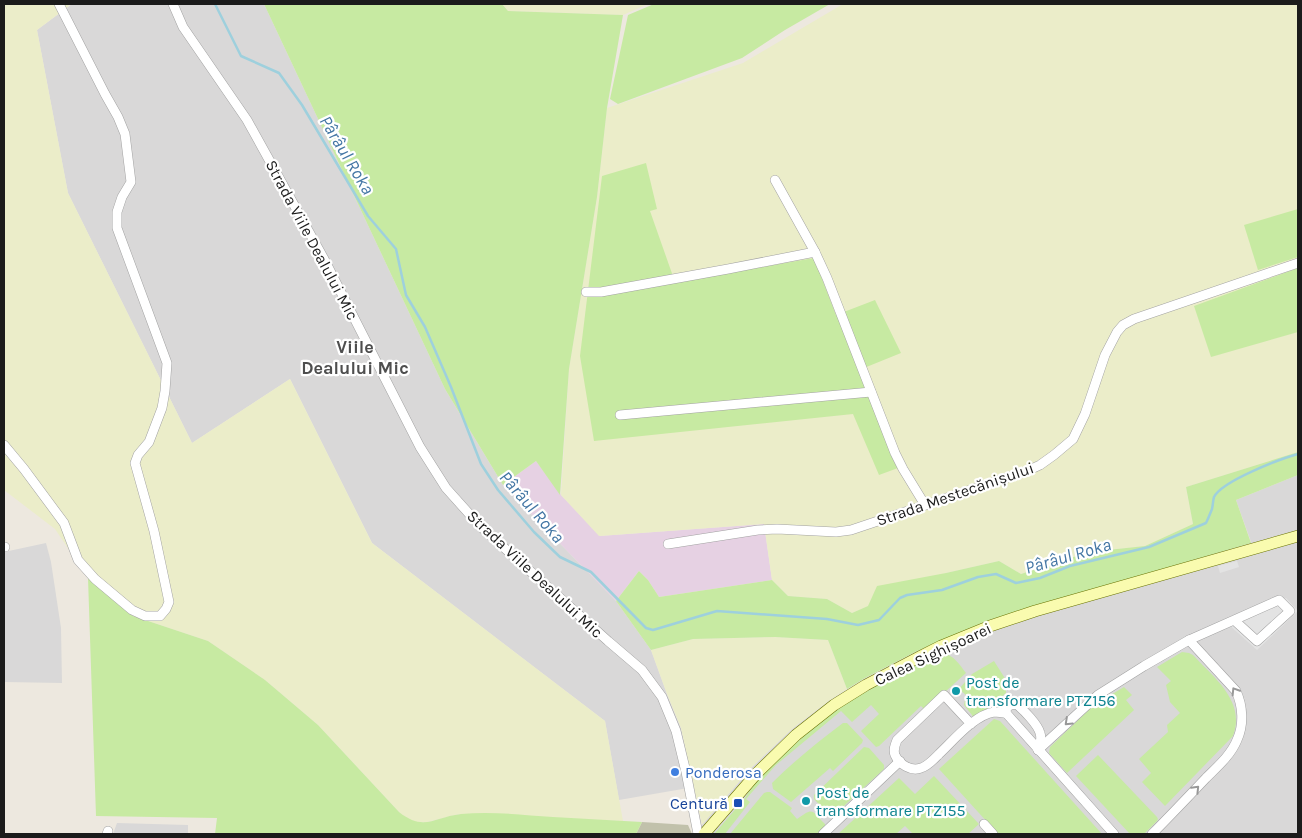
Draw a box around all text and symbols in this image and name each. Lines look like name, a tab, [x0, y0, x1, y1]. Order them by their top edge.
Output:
water label: Pârâul Roka	[315, 111, 379, 199]
street label: Strada Viile Dealului Mic	[262, 157, 362, 323]
district label: Viile Dealului Mic	[301, 336, 409, 379]
street label: Strada Mestecănișului	[874, 458, 1036, 530]
water label: Pârâul Roka	[495, 466, 569, 548]
street label: Strada Viile Dealului Mic	[463, 506, 607, 642]
water label: Pârâul Roka	[1022, 533, 1114, 579]
street label: Calea Sighișoarei	[872, 619, 994, 689]
place label: Post de transformare PTZ156	[966, 673, 1116, 710]
marker: Post de transformare PTZ156	[950, 685, 962, 697]
one-way arrow	[1231, 687, 1241, 696]
one-way arrow	[1065, 717, 1074, 726]
place label: Ponderosa	[685, 763, 762, 782]
marker: Ponderosa	[669, 766, 681, 778]
place label: Post de transformare PTZ155	[816, 783, 966, 820]
one-way arrow	[1190, 786, 1199, 795]
place label: Centură	[670, 794, 728, 813]
marker: Post de transformare PTZ155	[800, 795, 812, 807]
marker: Centură	[732, 797, 744, 809]

